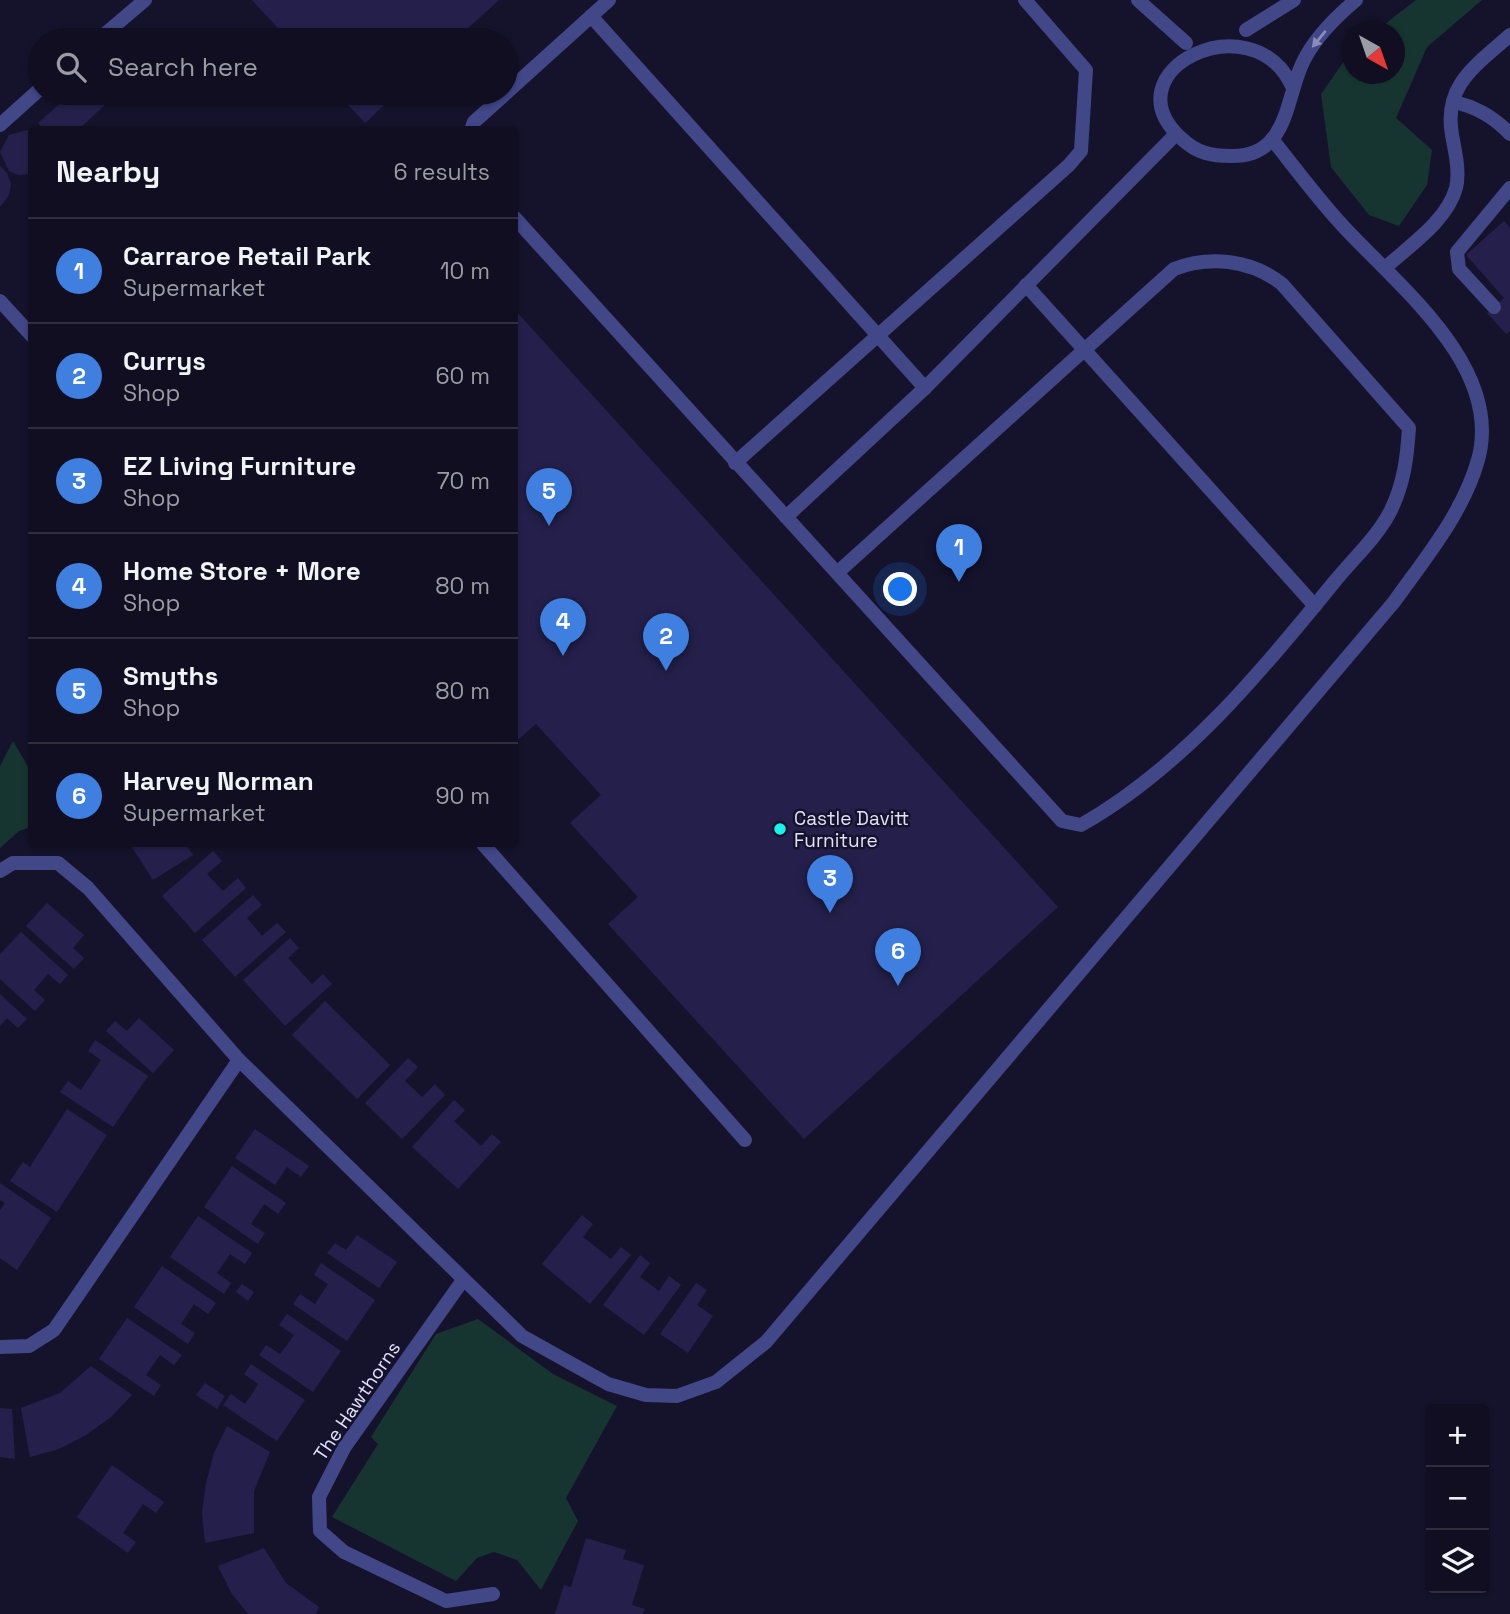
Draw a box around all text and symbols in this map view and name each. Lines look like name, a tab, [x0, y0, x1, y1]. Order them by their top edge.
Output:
north arrow	[1342, 21, 1405, 84]
search box	[28, 28, 518, 105]
one-way arrow	[1311, 30, 1326, 48]
icon: search	[52, 48, 90, 86]
text: Search here	[108, 50, 258, 84]
text: Nearby	[56, 152, 160, 191]
text: 6 results	[394, 157, 490, 187]
text: Carraroe Retail Park	[123, 239, 371, 273]
text: 1	[74, 256, 84, 286]
text: 10 m	[440, 256, 490, 286]
text: Supermarket	[123, 273, 265, 303]
text: Currys	[123, 344, 206, 378]
text: 2	[72, 361, 86, 391]
text: 60 m	[435, 361, 490, 391]
text: Shop	[123, 378, 180, 408]
text: EZ Living Furniture	[123, 449, 356, 483]
text: 3	[72, 466, 86, 496]
text: 70 m	[437, 466, 490, 496]
pin: 5	[526, 468, 572, 526]
text: Shop	[123, 483, 180, 513]
pin: 1	[936, 524, 982, 582]
text: Home Store + More	[123, 554, 361, 588]
text: 4	[72, 571, 86, 601]
text: 80 m	[435, 571, 490, 601]
your location	[883, 572, 917, 606]
text: Shop	[123, 588, 180, 618]
pin: 4	[540, 598, 586, 656]
pin: 2	[643, 613, 689, 671]
text: Smyths	[123, 659, 218, 693]
text: 5	[72, 676, 86, 706]
text: 80 m	[435, 676, 490, 706]
text: Shop	[123, 693, 180, 723]
text: Harvey Norman	[123, 764, 314, 798]
text: 6	[72, 781, 86, 811]
text: 90 m	[435, 781, 490, 811]
text: Supermarket	[123, 798, 265, 828]
place label: Castle Davitt Furniture	[794, 806, 909, 853]
marker: Castle Davitt Furniture	[772, 821, 788, 837]
pin: 3	[807, 855, 853, 913]
pin: 6	[875, 928, 921, 986]
street label: The Hawthorns	[308, 1337, 406, 1465]
map controls	[1426, 1404, 1489, 1593]
button: +	[1426, 1404, 1489, 1467]
button: −	[1426, 1467, 1489, 1530]
button: layers	[1426, 1530, 1489, 1593]

